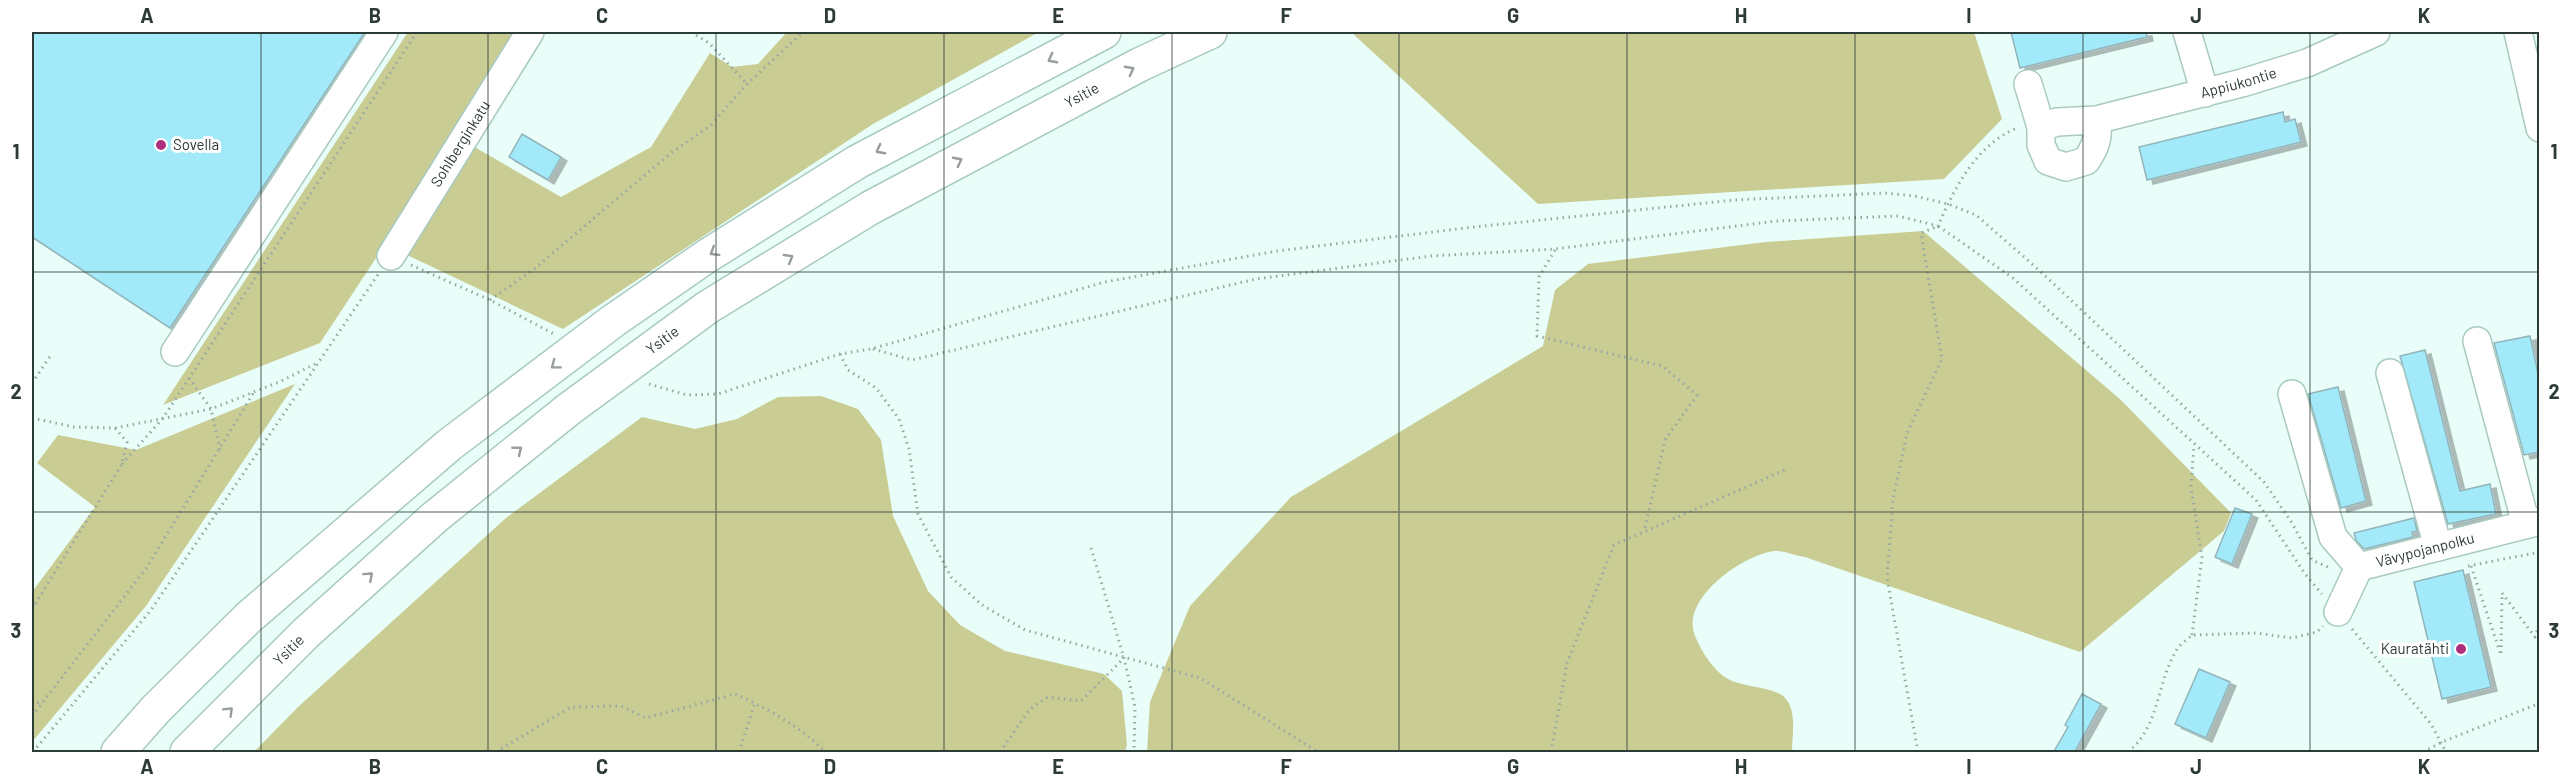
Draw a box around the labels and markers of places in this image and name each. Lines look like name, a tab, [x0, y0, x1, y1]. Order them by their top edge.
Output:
place label: Sovella	[173, 135, 219, 153]
marker: Sovella	[154, 138, 168, 152]
place label: Kauratähti	[2381, 639, 2449, 657]
marker: Kauratähti	[2454, 642, 2468, 656]

